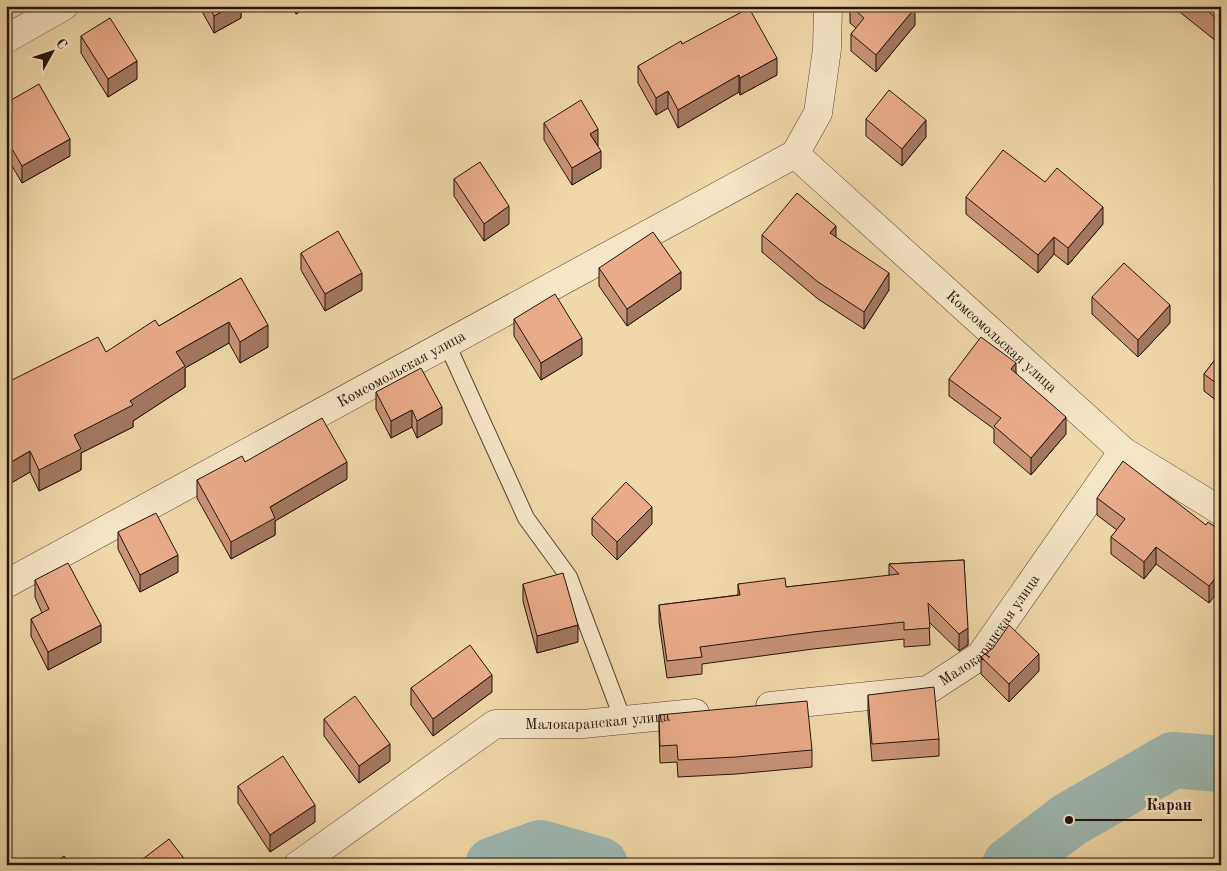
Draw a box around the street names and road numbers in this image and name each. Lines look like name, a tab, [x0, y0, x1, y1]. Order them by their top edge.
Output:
street label: Комсомольская улица	[943, 289, 1059, 397]
street label: Комсомольская улица	[335, 329, 469, 411]
street label: Малокаранская улица	[937, 572, 1044, 690]
street label: Малокаранская улица	[525, 709, 671, 733]

